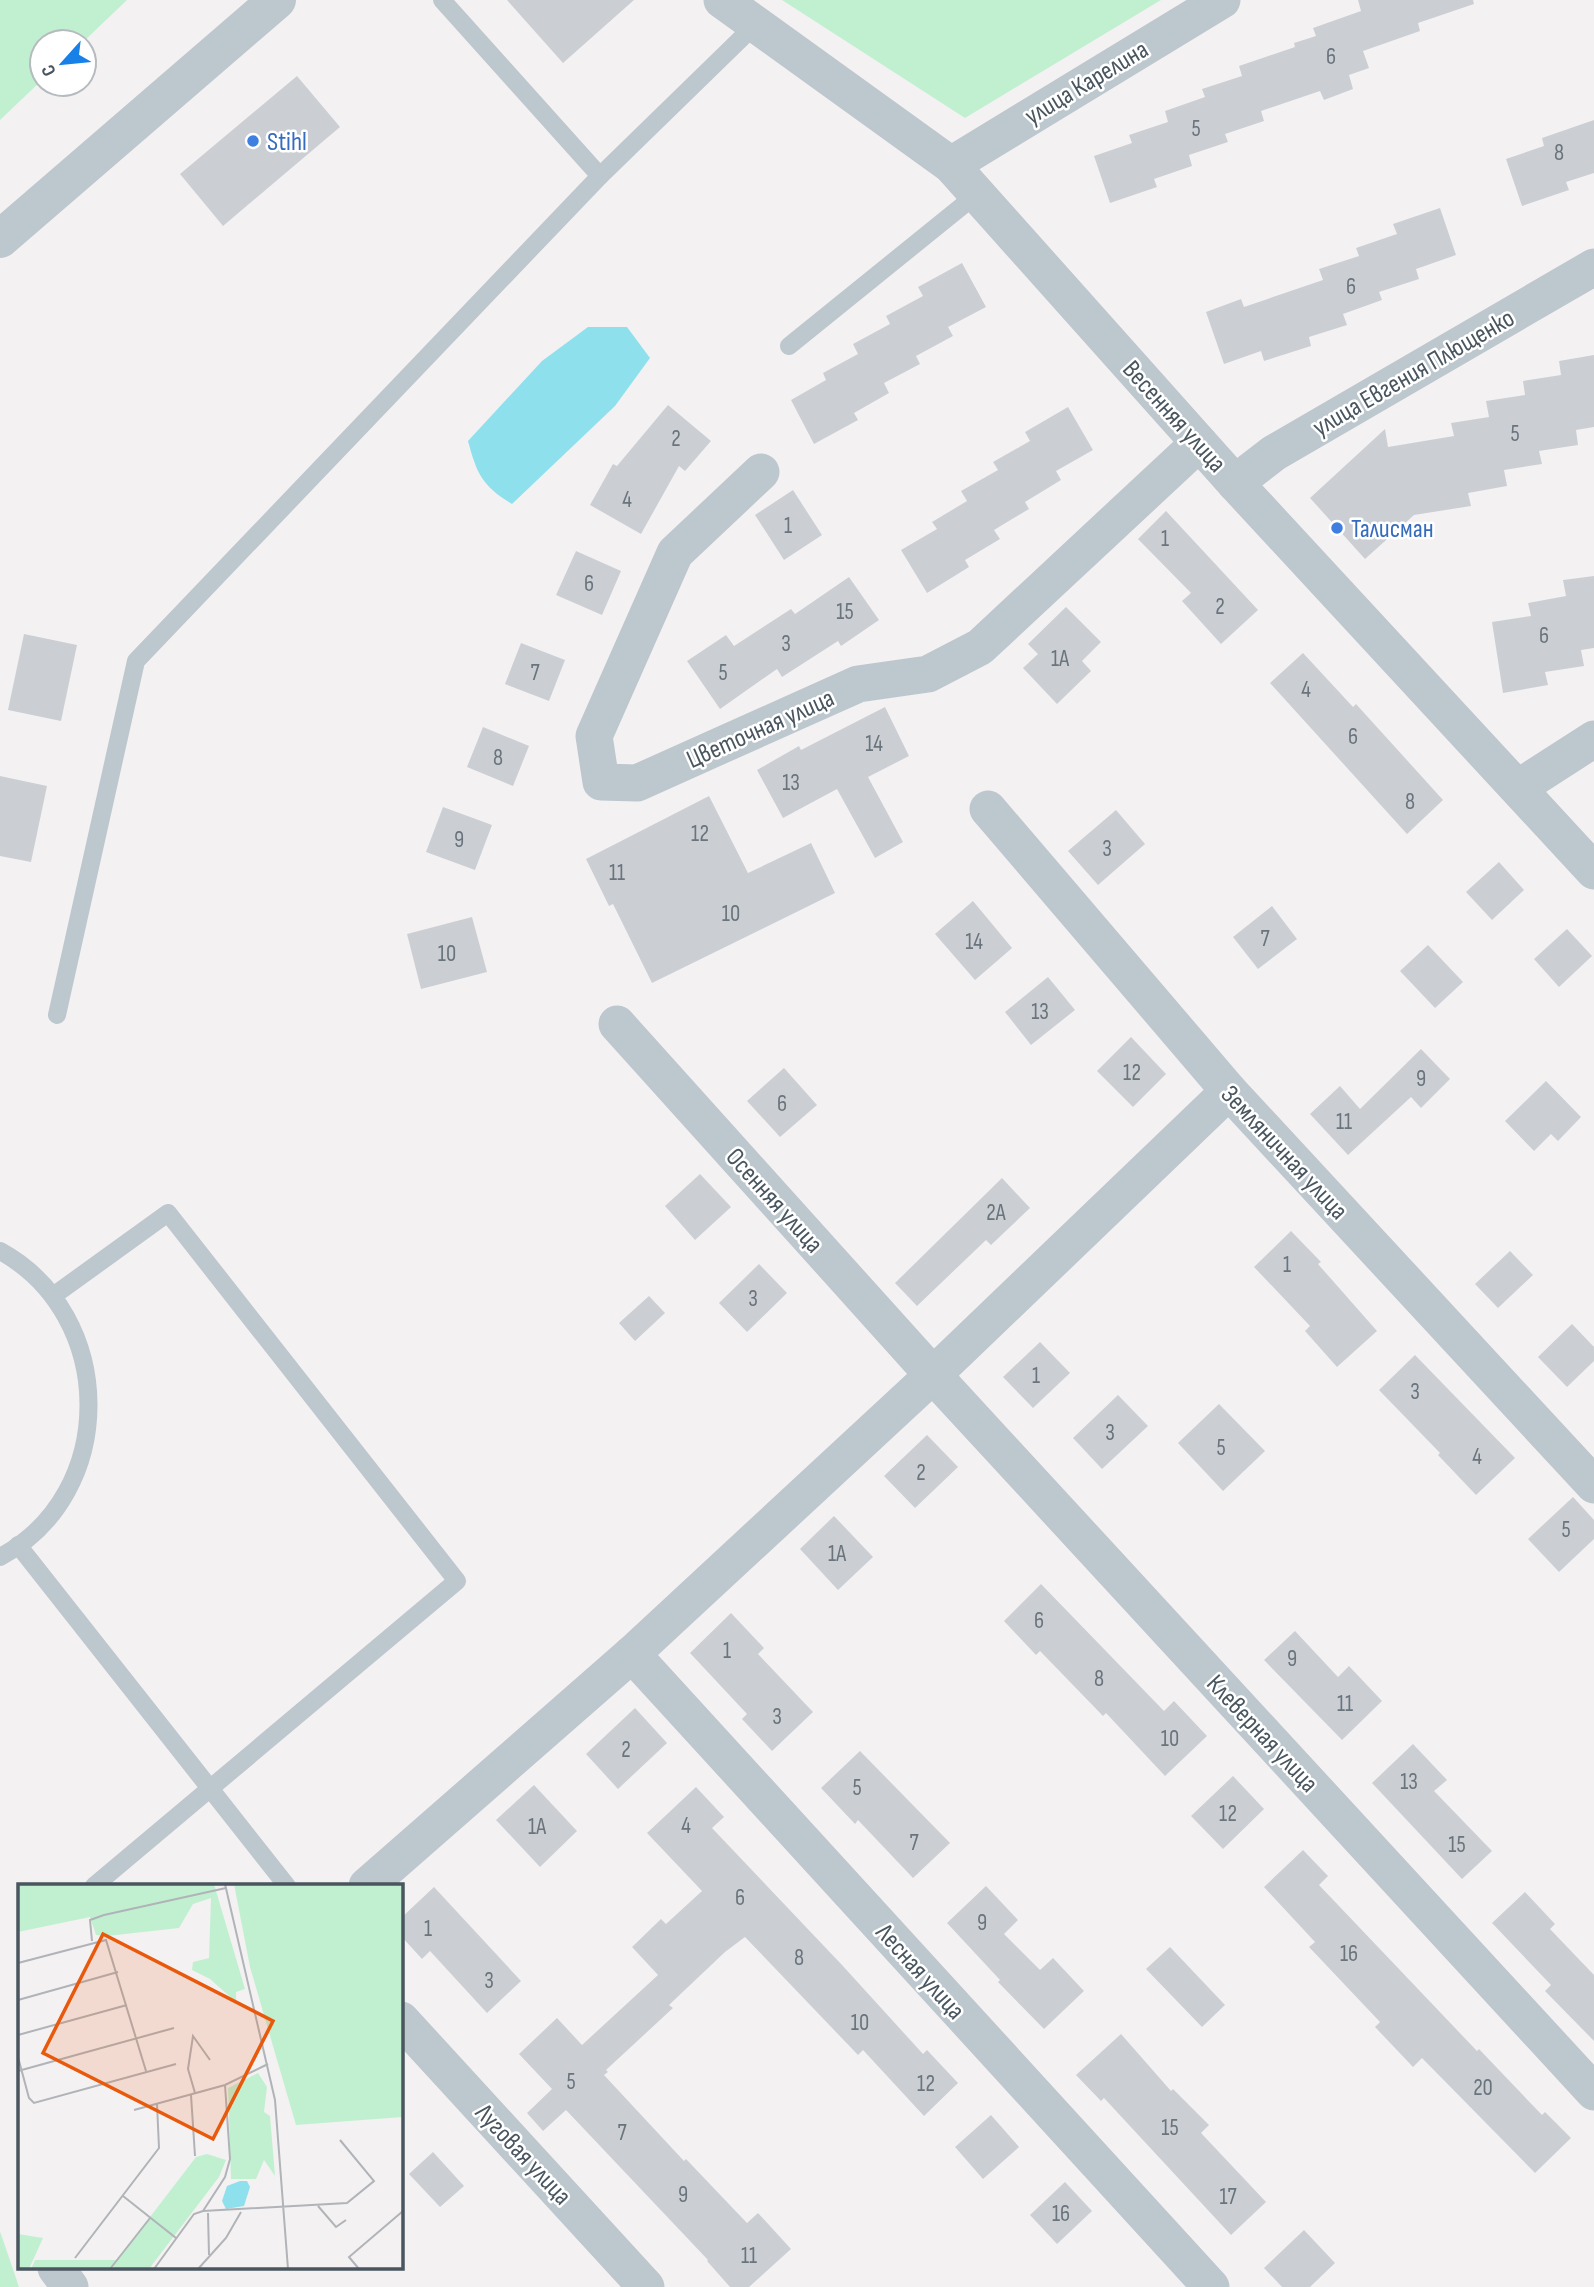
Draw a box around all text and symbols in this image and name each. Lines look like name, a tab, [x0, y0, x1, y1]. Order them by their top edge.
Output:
north arrow	[28, 28, 98, 98]
street label: улица Карелина	[1019, 34, 1154, 132]
house number: 6	[1326, 43, 1336, 71]
text: С	[37, 60, 62, 80]
house number: 5	[1191, 115, 1201, 143]
place label: Stihl	[267, 127, 307, 158]
marker: Stihl	[245, 133, 261, 149]
house number: 8	[1554, 139, 1564, 167]
house number: 6	[1346, 273, 1356, 301]
street label: улица Евгения Плющенко	[1307, 303, 1520, 444]
street label: Весенняя улица	[1116, 355, 1232, 479]
house number: 5	[1510, 420, 1520, 448]
house number: 2	[671, 425, 681, 453]
house number: 4	[622, 486, 632, 514]
house number: 1	[784, 512, 792, 540]
place label: Талисман	[1351, 514, 1434, 545]
marker: Талисман	[1329, 520, 1345, 536]
house number: 1	[1161, 525, 1169, 553]
house number: 6	[584, 570, 594, 598]
house number: 2	[1215, 593, 1225, 621]
house number: 15	[836, 598, 854, 626]
house number: 6	[1539, 622, 1549, 650]
house number: 3	[781, 630, 791, 658]
house number: 1А	[1051, 645, 1069, 673]
house number: 7	[530, 659, 540, 687]
house number: 5	[718, 659, 728, 687]
house number: 4	[1301, 676, 1311, 704]
street label: Цветочная улица	[682, 683, 839, 776]
house number: 6	[1348, 723, 1358, 751]
house number: 14	[865, 730, 883, 758]
house number: 8	[493, 744, 503, 772]
house number: 13	[782, 769, 800, 797]
house number: 8	[1405, 788, 1415, 816]
house number: 12	[691, 820, 709, 848]
house number: 9	[454, 826, 464, 854]
house number: 3	[1102, 835, 1112, 863]
house number: 11	[609, 859, 625, 887]
house number: 10	[722, 900, 740, 928]
house number: 7	[1260, 925, 1270, 953]
house number: 14	[965, 928, 983, 956]
house number: 10	[438, 940, 456, 968]
house number: 13	[1031, 998, 1049, 1026]
house number: 12	[1123, 1059, 1141, 1087]
house number: 9	[1416, 1065, 1426, 1093]
street label: Земляничная улица	[1214, 1080, 1354, 1227]
house number: 6	[777, 1090, 787, 1118]
house number: 11	[1336, 1108, 1352, 1136]
street label: Осенняя улица	[719, 1142, 829, 1260]
house number: 2А	[986, 1199, 1006, 1227]
house number: 1	[1283, 1251, 1291, 1279]
house number: 3	[748, 1285, 758, 1313]
house number: 1	[1032, 1362, 1040, 1390]
house number: 3	[1410, 1378, 1420, 1406]
house number: 3	[1105, 1419, 1115, 1447]
house number: 5	[1216, 1434, 1226, 1462]
house number: 4	[1472, 1443, 1482, 1471]
house number: 2	[916, 1459, 926, 1487]
house number: 5	[1561, 1516, 1571, 1544]
house number: 1А	[828, 1540, 846, 1568]
house number: 6	[1034, 1607, 1044, 1635]
house number: 1	[723, 1637, 731, 1665]
house number: 9	[1287, 1645, 1297, 1673]
house number: 8	[1094, 1665, 1104, 1693]
street label: Клеверная улица	[1200, 1669, 1324, 1799]
house number: 11	[1337, 1690, 1353, 1718]
house number: 3	[772, 1703, 782, 1731]
house number: 10	[1161, 1725, 1179, 1753]
house number: 2	[621, 1736, 631, 1764]
house number: 13	[1400, 1768, 1418, 1796]
house number: 5	[852, 1774, 862, 1802]
house number: 12	[1219, 1800, 1237, 1828]
house number: 4	[681, 1812, 691, 1840]
house number: 1А	[528, 1813, 546, 1841]
house number: 7	[909, 1829, 919, 1857]
house number: 15	[1448, 1831, 1466, 1859]
inset map	[18, 1884, 402, 2270]
house number: 6	[735, 1884, 745, 1912]
house number: 9	[977, 1909, 987, 1937]
house number: 1	[424, 1915, 432, 1943]
street label: Лесная улица	[868, 1917, 971, 2026]
house number: 16	[1340, 1940, 1358, 1968]
house number: 8	[794, 1944, 804, 1972]
house number: 3	[484, 1967, 494, 1995]
house number: 10	[851, 2009, 869, 2037]
house number: 5	[566, 2068, 576, 2096]
house number: 12	[917, 2070, 935, 2098]
house number: 20	[1473, 2074, 1493, 2102]
street label: Луговая улица	[468, 2097, 577, 2212]
house number: 15	[1161, 2114, 1179, 2142]
house number: 7	[617, 2119, 627, 2147]
house number: 9	[678, 2181, 688, 2209]
house number: 17	[1219, 2183, 1237, 2211]
house number: 16	[1052, 2200, 1070, 2228]
house number: 11	[741, 2242, 757, 2270]

